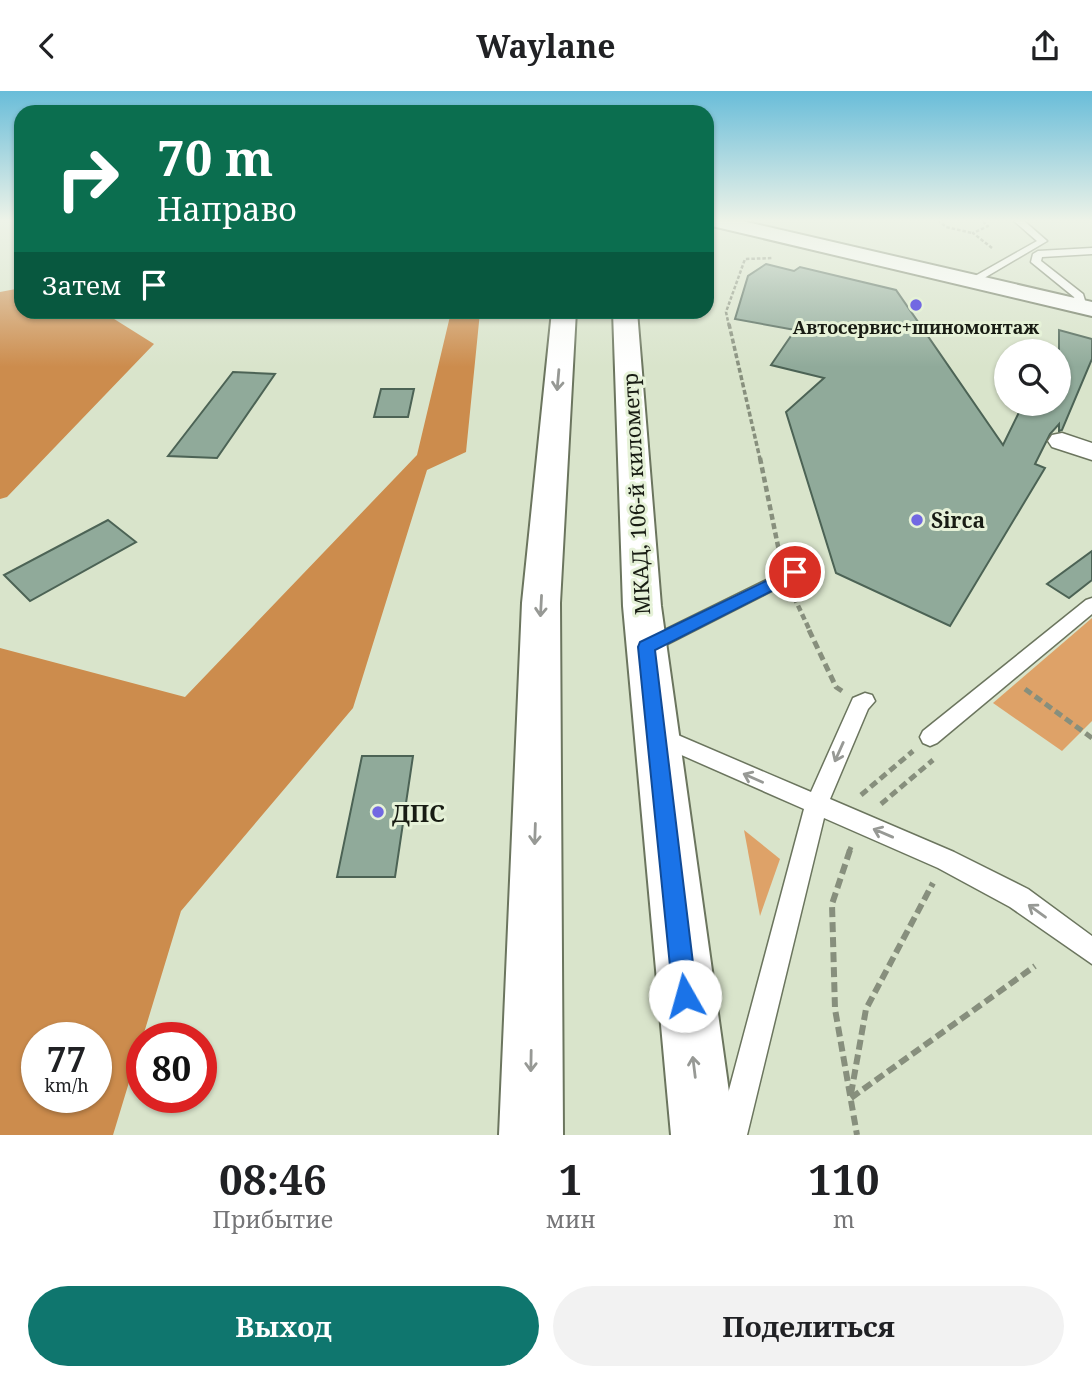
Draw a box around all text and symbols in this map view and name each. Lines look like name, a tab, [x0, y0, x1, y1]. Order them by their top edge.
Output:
text: Waylane	[476, 24, 616, 67]
icon: back	[28, 27, 66, 65]
icon: share	[1026, 27, 1064, 65]
text: 70 m	[157, 124, 273, 190]
icon: right	[42, 133, 133, 224]
text: Направо	[157, 187, 297, 230]
icon: arrive	[135, 266, 173, 304]
text: Затем	[42, 267, 121, 303]
marker: Автосервис+шиномонтаж	[908, 297, 924, 313]
place label: Автосервис+шиномонтаж	[793, 315, 1039, 339]
map controls	[994, 339, 1071, 416]
button: search	[994, 339, 1071, 416]
one-way arrow	[551, 368, 564, 390]
street label: МКАД, 106-й километр	[616, 372, 656, 616]
place label: Sirca	[931, 506, 985, 534]
marker: Sirca	[909, 512, 925, 528]
pin	[765, 542, 825, 602]
icon: arrive	[776, 553, 814, 591]
one-way arrow	[535, 595, 548, 618]
one-way arrow	[832, 741, 845, 762]
one-way arrow	[743, 771, 765, 784]
place label: ДПС	[392, 796, 445, 829]
marker: ДПС	[370, 804, 386, 820]
one-way arrow	[528, 822, 541, 845]
one-way arrow	[873, 825, 894, 838]
one-way arrow	[1028, 904, 1047, 918]
position arrow	[648, 959, 722, 1033]
speed limit sign: 80	[126, 1022, 217, 1113]
text: 77	[47, 1035, 86, 1082]
one-way arrow	[525, 1049, 538, 1072]
one-way arrow	[688, 1056, 701, 1079]
text: km/h	[44, 1073, 89, 1097]
text: 08:46	[219, 1150, 327, 1207]
text: 1	[559, 1150, 583, 1207]
text: 110	[808, 1150, 879, 1207]
text: Прибытие	[213, 1203, 333, 1235]
text: мин	[546, 1203, 596, 1235]
text: m	[833, 1203, 855, 1235]
button: Выход	[28, 1286, 539, 1366]
button: Поделиться	[553, 1286, 1064, 1366]

